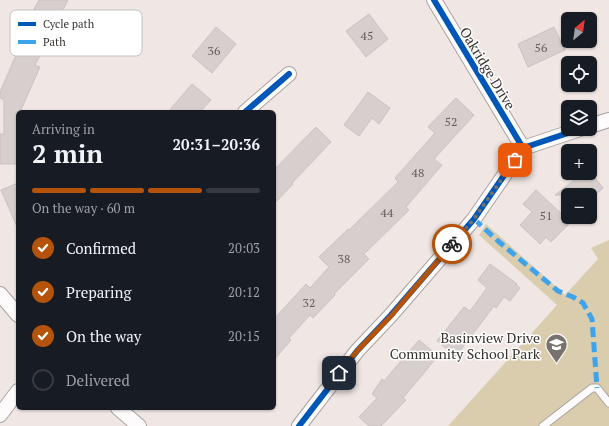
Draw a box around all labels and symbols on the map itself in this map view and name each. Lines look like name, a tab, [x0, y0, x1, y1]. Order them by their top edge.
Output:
legend	[10, 10, 142, 56]
north arrow	[561, 12, 597, 48]
text: Cycle path	[43, 17, 95, 31]
street label: Oakridge Drive	[456, 23, 520, 113]
house number: 45	[361, 28, 373, 43]
text: Path	[43, 35, 66, 49]
house number: 56	[535, 40, 548, 55]
house number: 36	[208, 43, 221, 58]
house number: 52	[445, 114, 457, 129]
pin	[498, 143, 532, 177]
house number: 48	[412, 165, 424, 180]
house number: 44	[381, 205, 394, 220]
house number: 51	[540, 208, 552, 223]
courier	[432, 224, 472, 264]
house number: 38	[338, 251, 350, 266]
house number: 32	[303, 295, 315, 310]
place label: Basinview Drive Community School Park	[390, 328, 541, 363]
school or university icon: Basinview Drive Community School Park	[543, 332, 569, 365]
pin	[322, 356, 356, 390]

